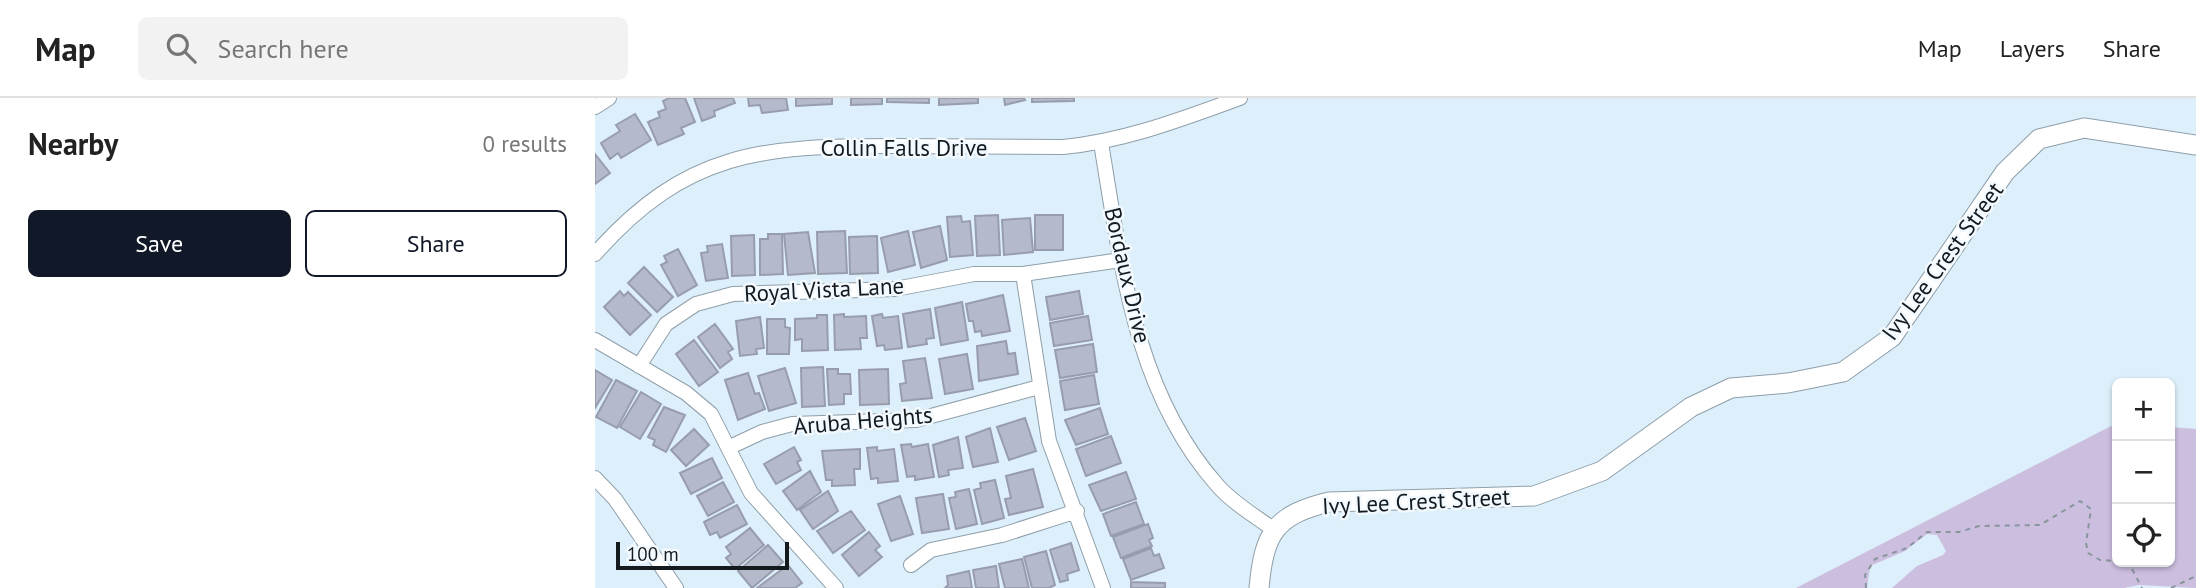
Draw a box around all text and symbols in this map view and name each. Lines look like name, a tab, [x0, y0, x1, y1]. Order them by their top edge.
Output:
search box	[138, 17, 628, 80]
text: Map	[35, 27, 96, 70]
icon: search	[162, 29, 200, 67]
text: Search here	[218, 32, 349, 65]
text: Map	[1918, 33, 1962, 64]
text: Layers	[2000, 33, 2065, 64]
text: Share	[2103, 33, 2161, 64]
text: Nearby	[28, 124, 118, 163]
text: 0 results	[483, 129, 567, 158]
street label: Collin Falls Drive	[820, 133, 988, 162]
street label: Ivy Lee Crest Street	[1875, 176, 2009, 346]
street label: Bordaux Drive	[1098, 204, 1158, 346]
button: Save	[28, 210, 291, 277]
button: Share	[305, 210, 567, 277]
street label: Royal Vista Lane	[743, 270, 905, 308]
map controls	[2112, 378, 2175, 567]
button: +	[2112, 378, 2175, 441]
street label: Aruba Heights	[792, 399, 934, 441]
button: −	[2112, 441, 2175, 504]
street label: Ivy Lee Crest Street	[1321, 482, 1511, 520]
button: locate	[2112, 504, 2175, 567]
scale bar	[616, 539, 789, 571]
text: 100 m	[627, 542, 679, 566]

